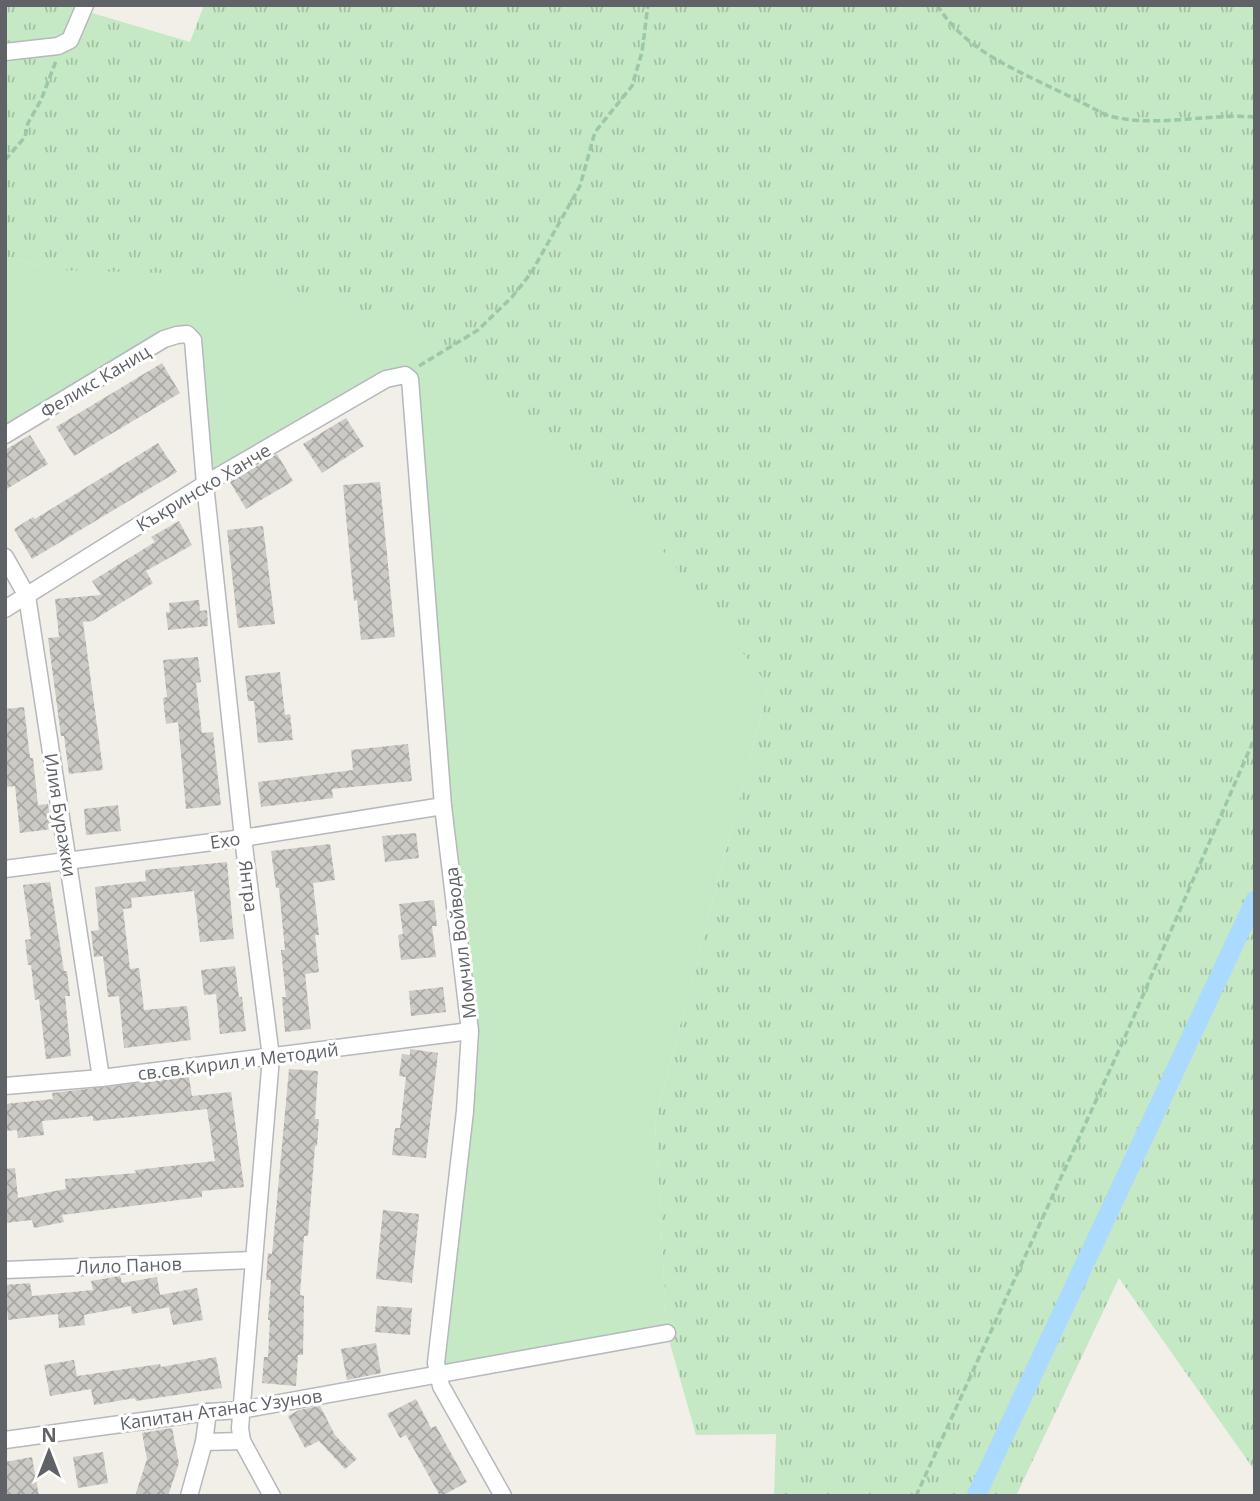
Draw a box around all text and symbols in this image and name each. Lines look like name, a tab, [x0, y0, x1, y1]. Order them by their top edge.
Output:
street label: Феликс Каниц	[36, 339, 154, 423]
street label: Къкринско Ханче	[131, 437, 275, 537]
street label: Илия Буражки	[39, 751, 83, 879]
street label: Ехо	[208, 826, 242, 854]
street label: Янтра	[234, 859, 264, 913]
street label: Момчил Войвода	[439, 866, 481, 1020]
street label: св.св.Кирил и Методий	[136, 1037, 340, 1085]
street label: Лило Панов	[76, 1251, 182, 1279]
street label: Капитан Атанас Узунов	[118, 1383, 324, 1435]
north arrow	[14, 1417, 84, 1487]
text: N	[41, 1422, 57, 1448]

